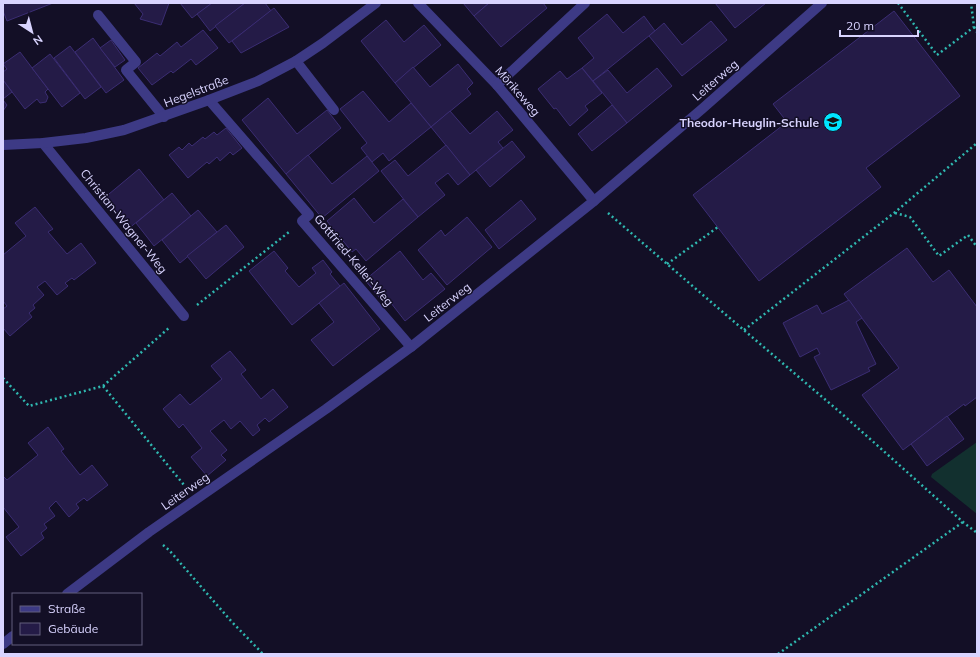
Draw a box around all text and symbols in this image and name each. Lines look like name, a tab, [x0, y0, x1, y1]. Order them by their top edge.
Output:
north arrow	[12, 12, 52, 52]
scale bar	[840, 12, 918, 38]
text: 20 m	[846, 18, 874, 33]
text: N	[30, 32, 45, 48]
street label: Leiterweg	[689, 56, 741, 104]
street label: Mörikeweg	[492, 63, 544, 119]
street label: Hegelstraße	[162, 72, 230, 110]
school or university icon: Theodor-Heuglin-Schule	[822, 111, 844, 133]
place label: Theodor-Heuglin-Schule	[679, 115, 819, 130]
street label: Christian-Wagner-Weg	[77, 166, 171, 276]
street label: Gottfried-Keller-Weg	[311, 211, 397, 309]
street label: Leiterweg	[421, 279, 473, 325]
street label: Leiterweg	[158, 469, 212, 513]
legend	[12, 593, 142, 645]
text: Straße	[48, 601, 85, 616]
text: Gebäude	[48, 621, 98, 636]

